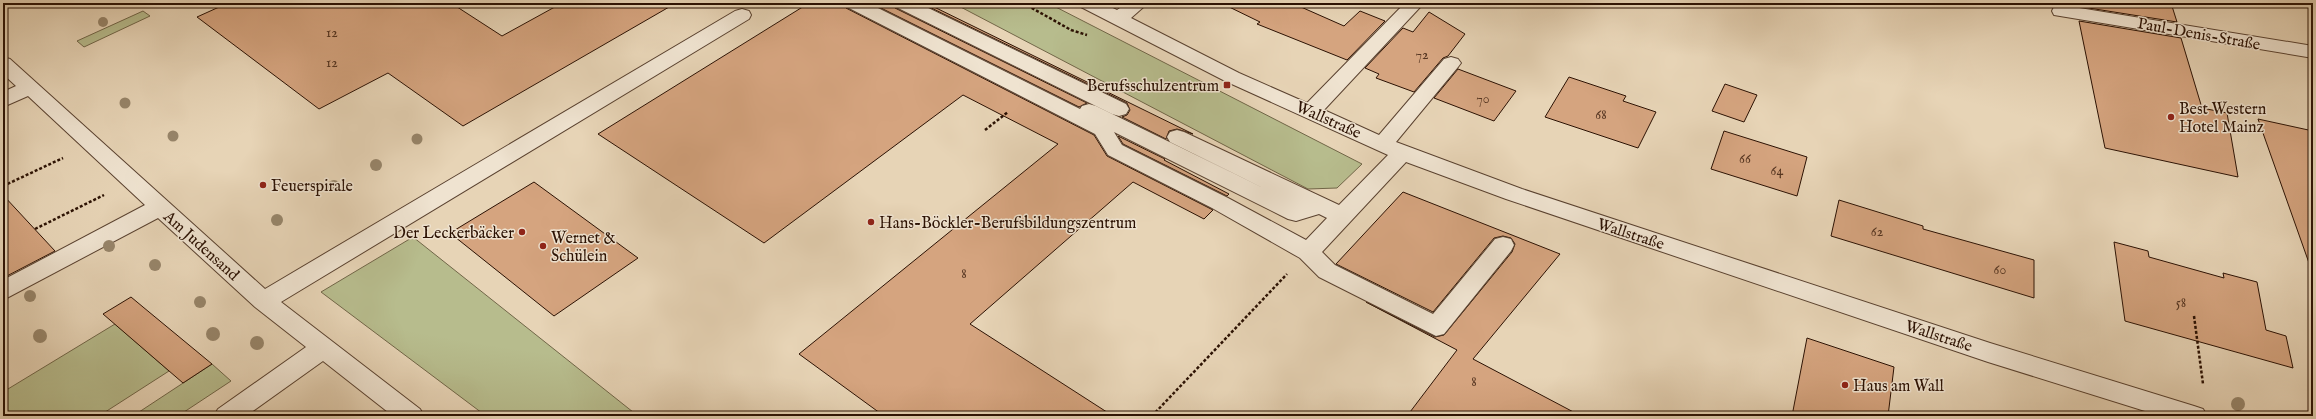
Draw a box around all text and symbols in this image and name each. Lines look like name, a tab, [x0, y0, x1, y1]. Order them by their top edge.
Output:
street label: Paul-Denis-Straße	[2136, 14, 2262, 56]
house number: 12	[326, 24, 338, 42]
house number: 72	[1415, 46, 1429, 64]
house number: 12	[326, 54, 338, 72]
place label: Berufsschulzentrum	[1087, 77, 1219, 97]
marker: Berufsschulzentrum	[1222, 80, 1232, 90]
house number: 70	[1476, 90, 1490, 108]
street label: Wallstraße	[1292, 98, 1364, 144]
place label: Best Western Hotel Mainz	[2179, 100, 2267, 138]
house number: 68	[1595, 106, 1607, 124]
marker: Best Western Hotel Mainz	[2166, 112, 2176, 122]
house number: 66	[1739, 150, 1752, 168]
house number: 64	[1771, 162, 1784, 180]
place label: Feuerspirale	[271, 177, 353, 197]
marker: Feuerspirale	[258, 180, 268, 190]
street label: Am Judensand	[158, 207, 243, 286]
place label: Hans-Böckler-Berufsbildungszentrum	[879, 214, 1136, 234]
street label: Wallstraße	[1594, 215, 1666, 255]
marker: Hans-Böckler-Berufsbildungszentrum	[866, 217, 876, 227]
house number: 62	[1871, 223, 1884, 241]
place label: Der Leckerbäcker	[393, 224, 514, 244]
marker: Der Leckerbäcker	[517, 227, 527, 237]
place label: Wernet & Schülein	[551, 229, 616, 267]
marker: Wernet & Schülein	[538, 241, 548, 251]
house number: 60	[1994, 261, 2007, 279]
house number: 8	[961, 265, 967, 283]
house number: 58	[2176, 294, 2186, 312]
street label: Wallstraße	[1902, 317, 1974, 357]
house number: 8	[1471, 373, 1477, 391]
place label: Haus am Wall	[1853, 377, 1944, 397]
marker: Haus am Wall	[1840, 380, 1850, 390]

